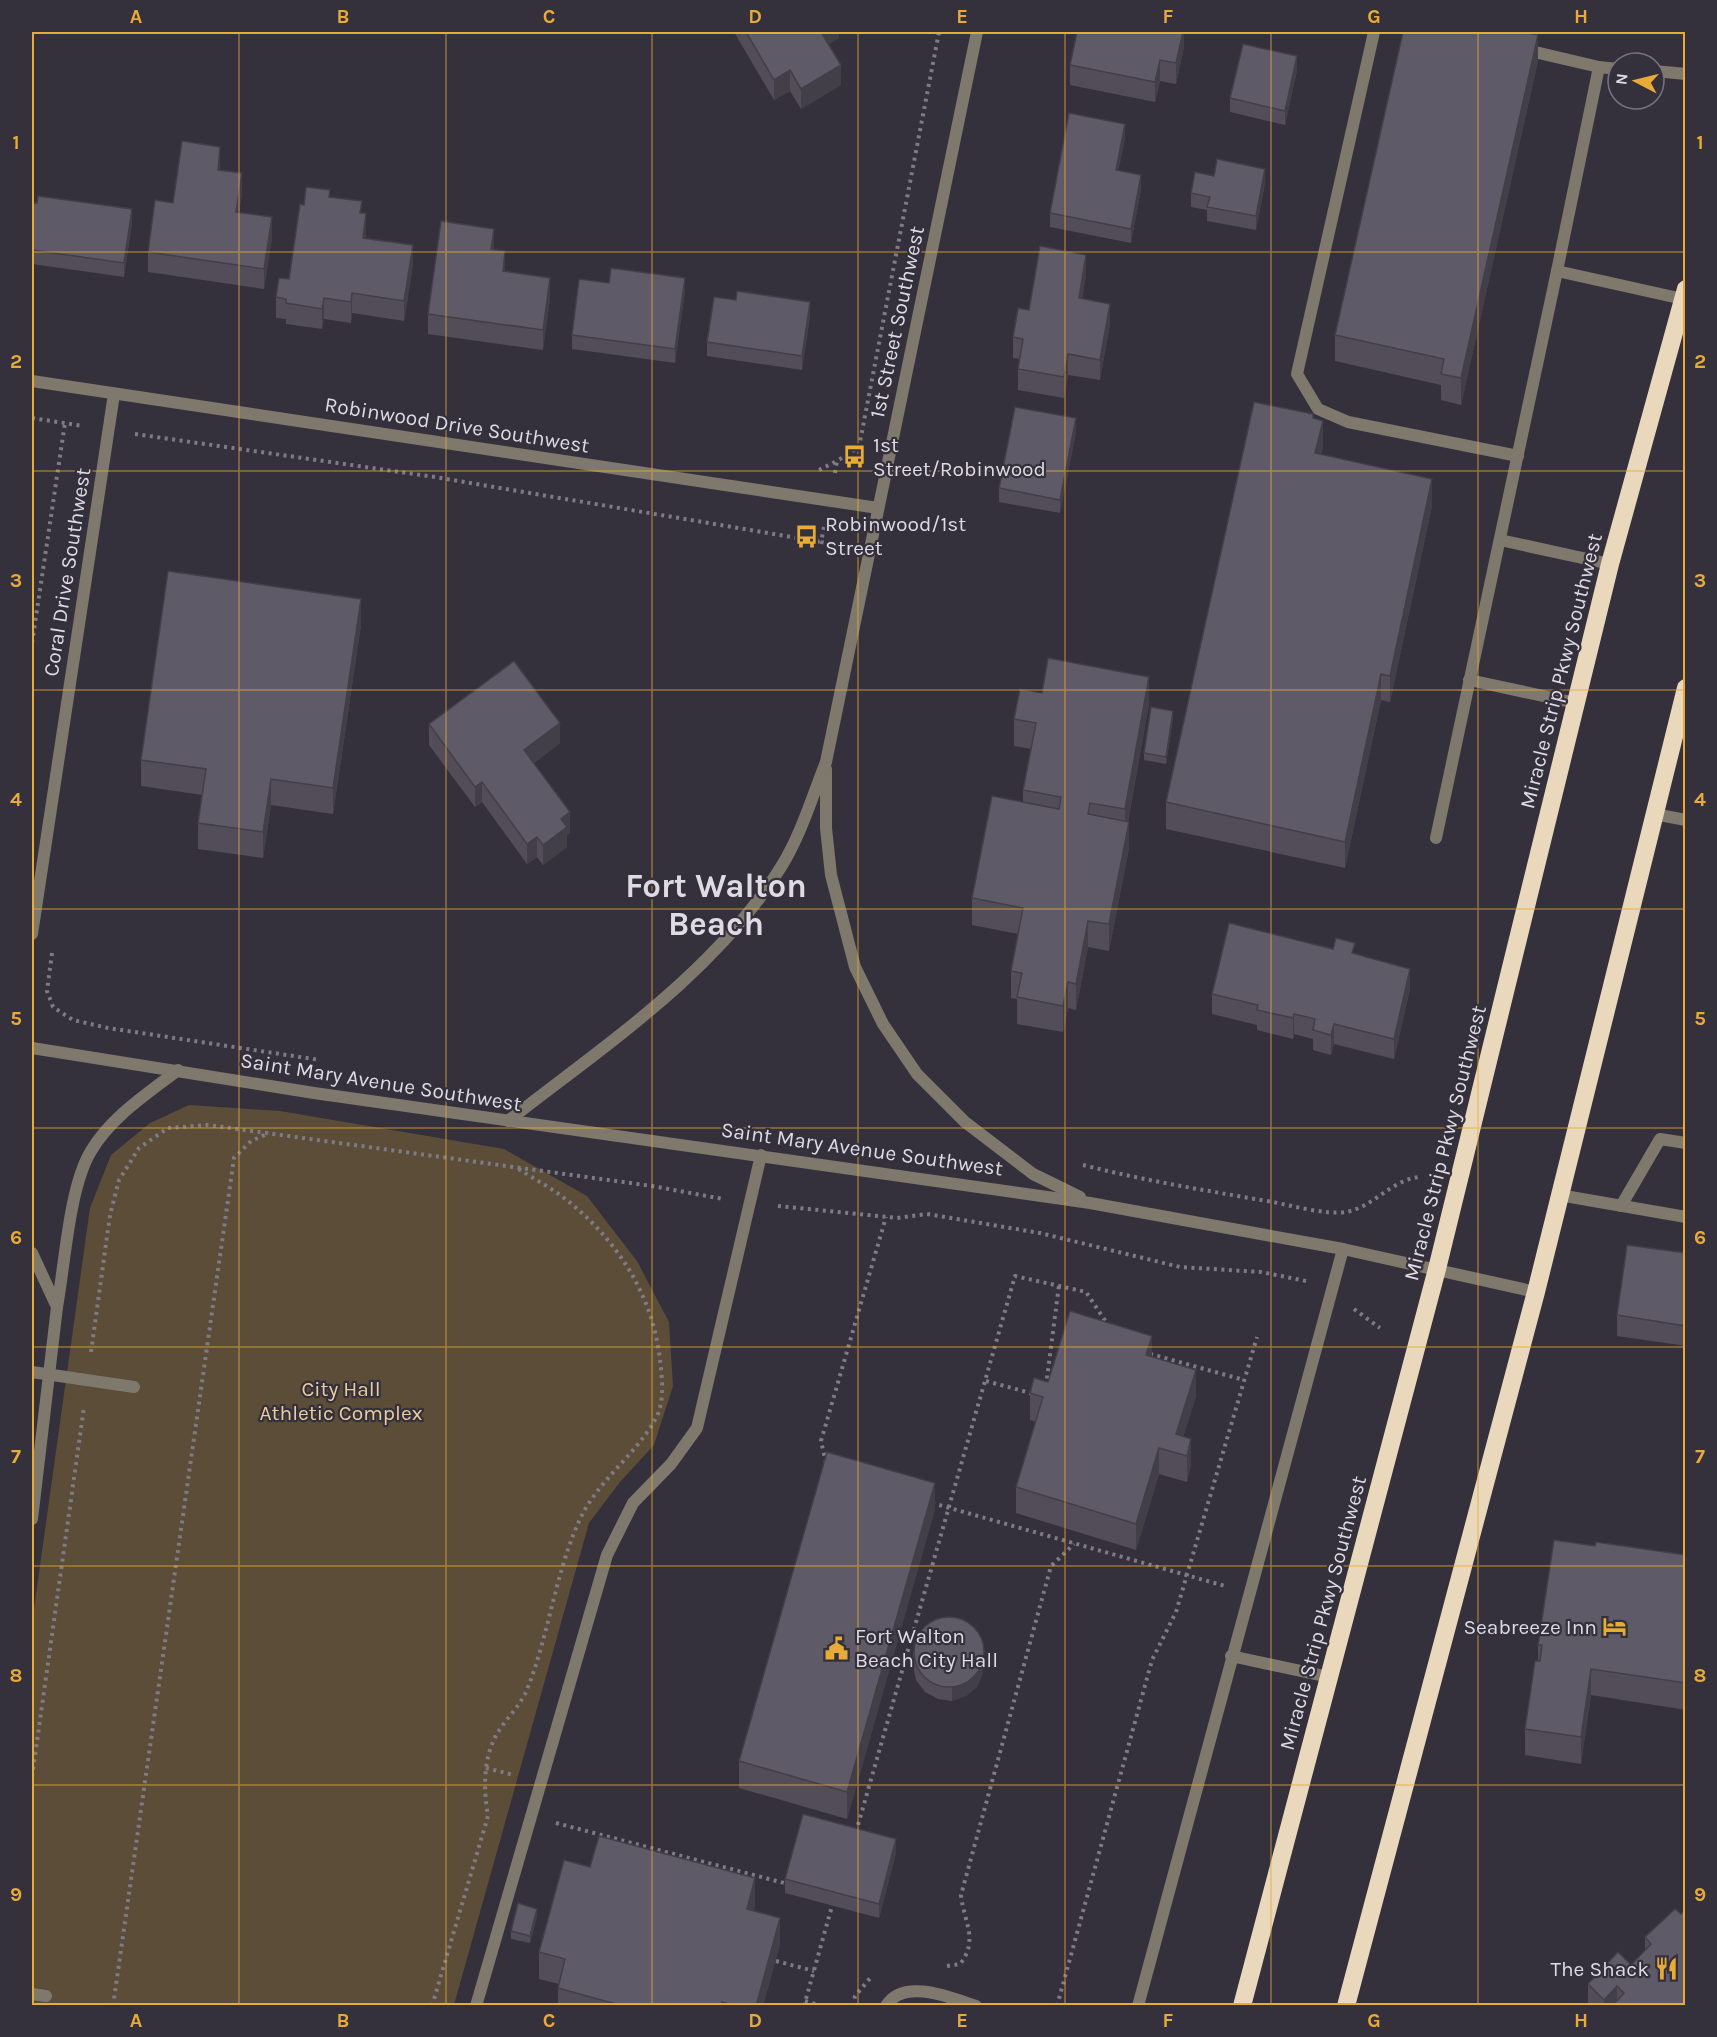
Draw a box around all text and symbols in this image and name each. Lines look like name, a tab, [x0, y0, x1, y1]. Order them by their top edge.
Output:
text: A	[130, 5, 143, 28]
text: B	[337, 5, 349, 28]
text: C	[543, 5, 555, 28]
text: D	[748, 5, 762, 28]
text: E	[956, 5, 968, 28]
text: F	[1163, 5, 1174, 28]
text: G	[1367, 5, 1381, 28]
text: H	[1574, 5, 1588, 28]
north arrow	[1606, 51, 1666, 111]
text: N	[1611, 72, 1632, 86]
text: 1	[12, 131, 20, 154]
text: 1	[1696, 131, 1704, 154]
street label: 1st Street Southwest	[865, 224, 929, 420]
text: 2	[10, 350, 22, 373]
text: 2	[1694, 350, 1706, 373]
street label: Robinwood Drive Southwest	[323, 392, 591, 458]
place label: 1st Street/Robinwood	[873, 433, 1046, 481]
bus stop icon: 1st Street/Robinwood	[842, 444, 868, 470]
street label: Coral Drive Southwest	[39, 466, 95, 678]
place label: Robinwood/1st Street	[825, 512, 966, 560]
bus stop icon: Robinwood/1st Street	[794, 523, 820, 549]
street label: Miracle Strip Pkwy Southwest	[1515, 531, 1607, 811]
text: 3	[10, 569, 22, 592]
text: 3	[1694, 569, 1706, 592]
text: 4	[10, 788, 22, 811]
text: 4	[1694, 788, 1706, 811]
district label: Fort Walton Beach	[625, 867, 807, 943]
street label: Miracle Strip Pkwy Southwest	[1399, 1003, 1491, 1283]
text: 5	[10, 1007, 22, 1030]
text: 5	[1694, 1007, 1706, 1030]
street label: Saint Mary Avenue Southwest	[239, 1048, 523, 1116]
street label: Saint Mary Avenue Southwest	[720, 1117, 1005, 1181]
text: 6	[10, 1226, 22, 1249]
text: 6	[1694, 1226, 1706, 1249]
park label: City Hall Athletic Complex	[260, 1377, 423, 1425]
text: 7	[11, 1445, 21, 1468]
text: 7	[1695, 1445, 1705, 1468]
street label: Miracle Strip Pkwy Southwest	[1275, 1473, 1371, 1753]
hotel icon: Seabreeze Inn	[1602, 1614, 1628, 1640]
place label: Seabreeze Inn	[1463, 1615, 1597, 1639]
place label: Fort Walton Beach City Hall	[855, 1624, 998, 1672]
public building icon: Fort Walton Beach City Hall	[824, 1635, 850, 1661]
text: 8	[10, 1664, 22, 1687]
text: 8	[1694, 1664, 1706, 1687]
text: 9	[10, 1883, 22, 1906]
text: 9	[1694, 1883, 1706, 1906]
restaurant icon: The Shack	[1654, 1956, 1680, 1982]
place label: The Shack	[1550, 1957, 1649, 1981]
text: A	[130, 2009, 143, 2032]
text: B	[337, 2009, 349, 2032]
text: C	[543, 2009, 555, 2032]
text: D	[748, 2009, 762, 2032]
text: E	[956, 2009, 968, 2032]
text: F	[1163, 2009, 1174, 2032]
text: G	[1367, 2009, 1381, 2032]
text: H	[1574, 2009, 1588, 2032]

